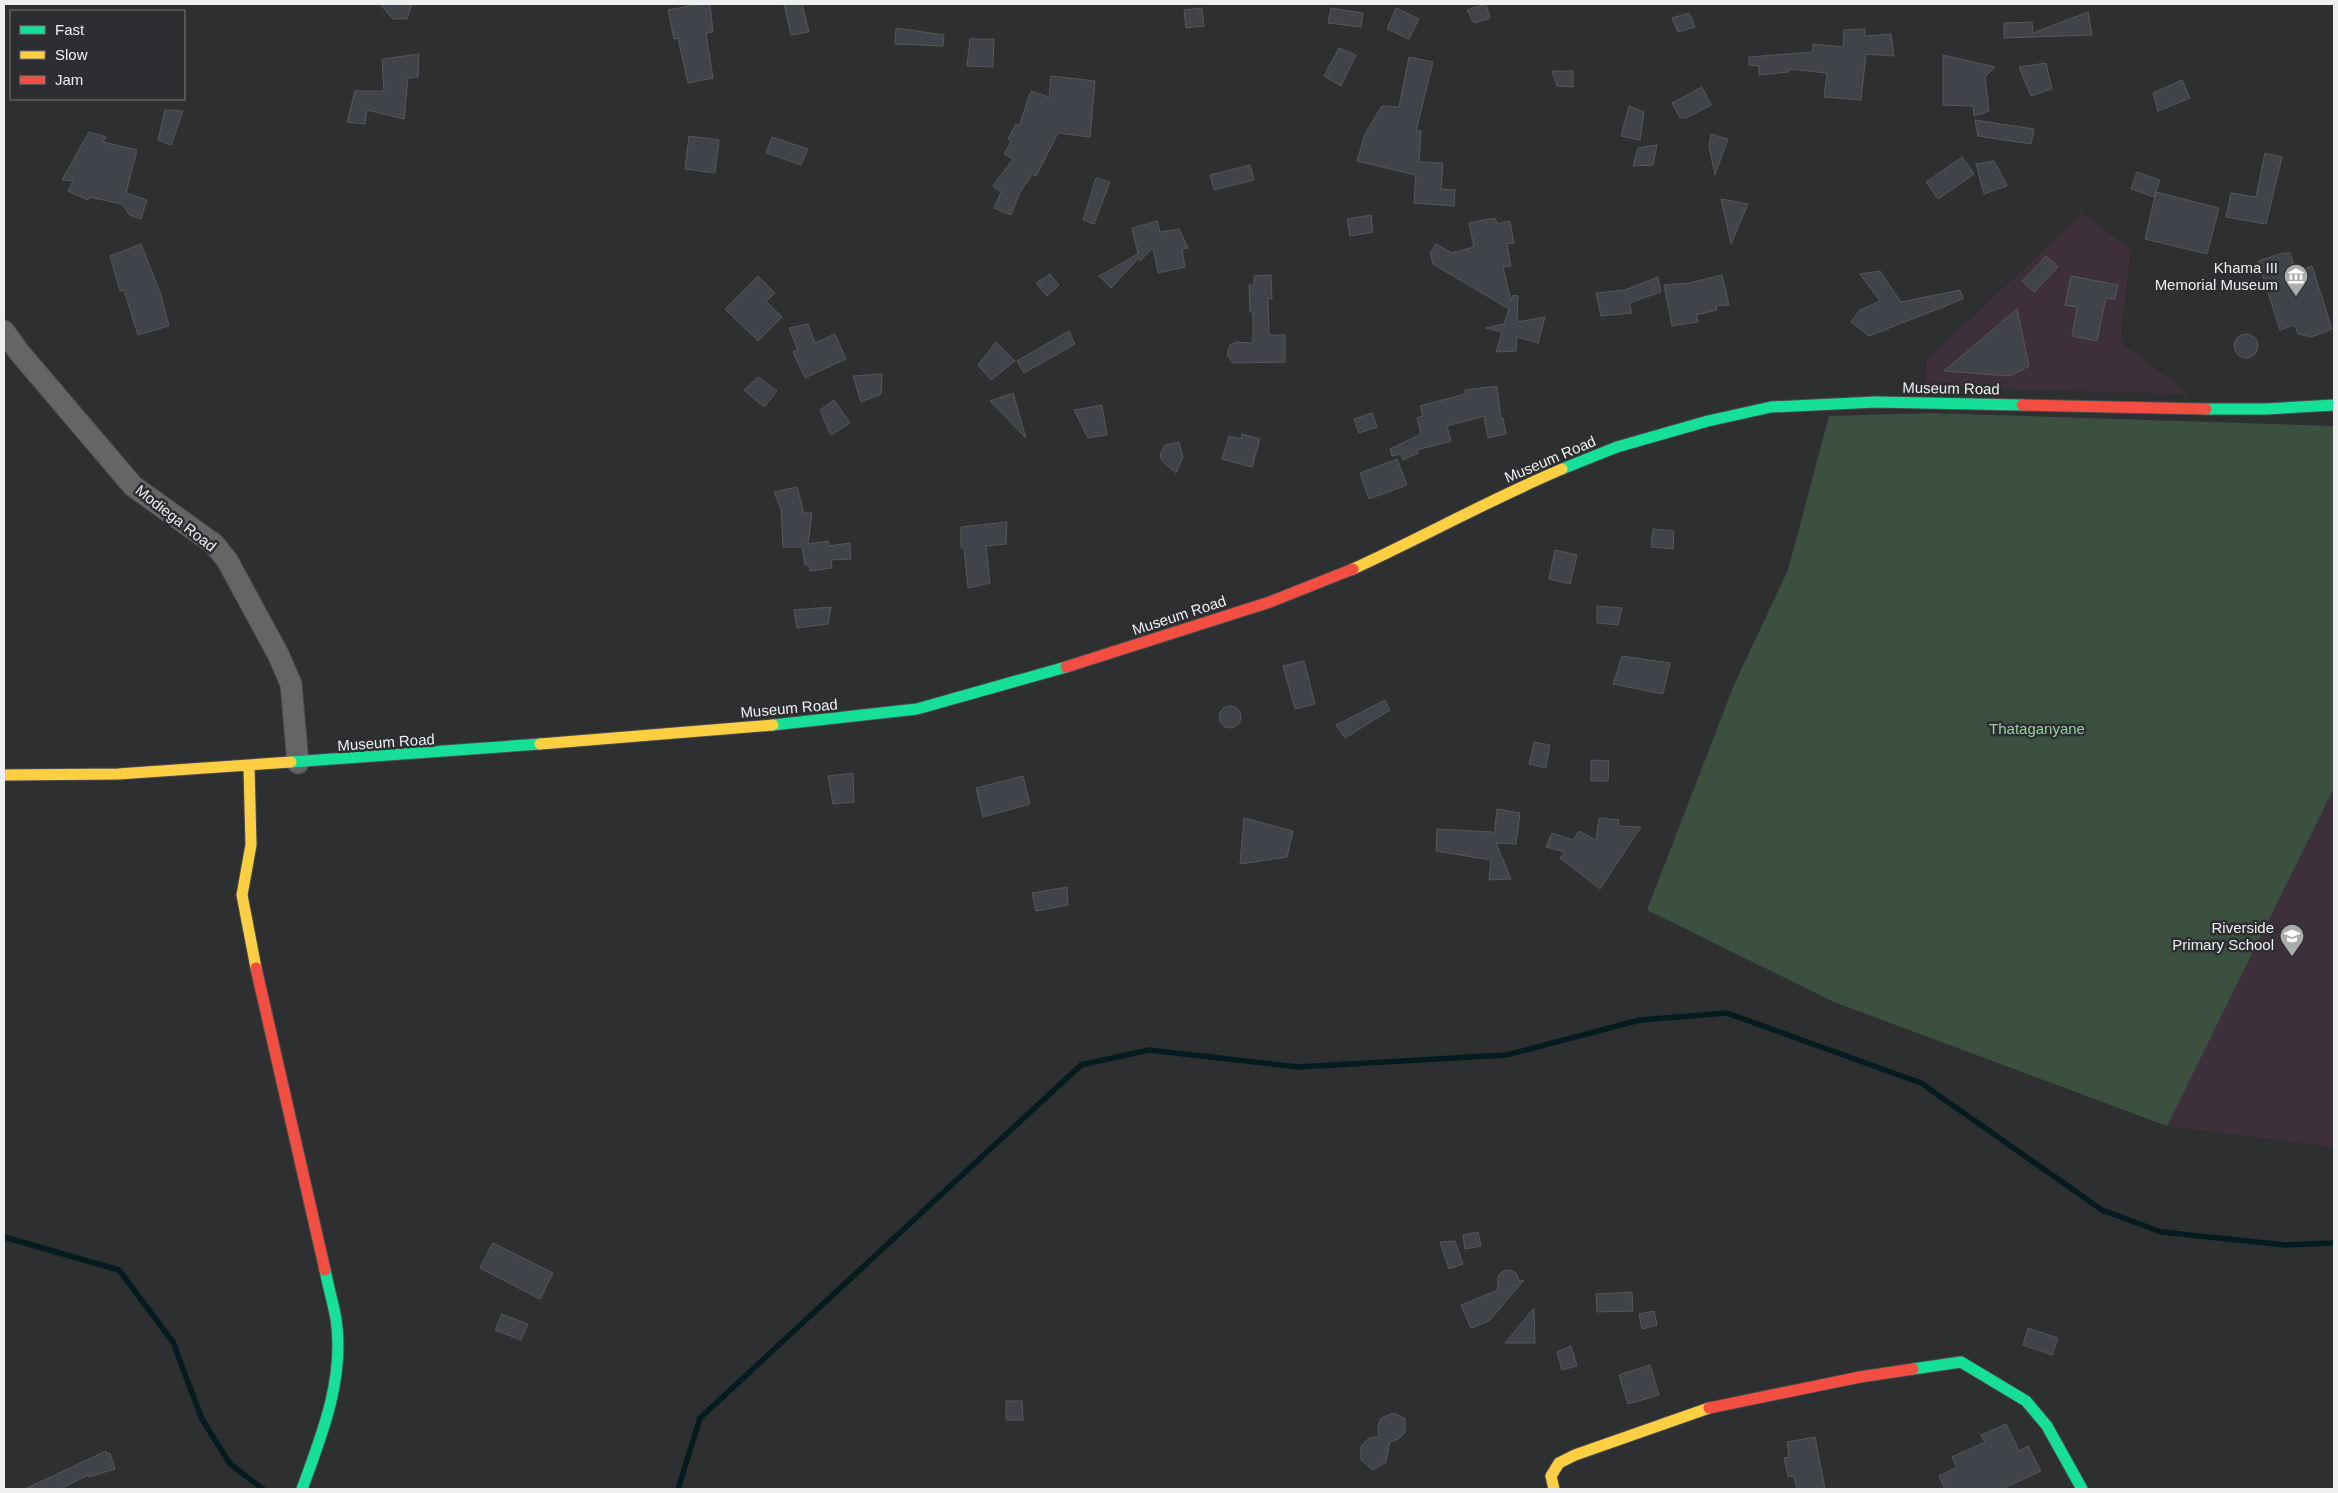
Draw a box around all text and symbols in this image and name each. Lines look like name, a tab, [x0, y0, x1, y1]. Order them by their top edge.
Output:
legend	[10, 10, 185, 100]
text: Fast	[55, 21, 85, 38]
text: Slow	[55, 46, 88, 63]
text: Jam	[55, 71, 83, 88]
place label: Khama III Memorial Museum	[2155, 259, 2278, 293]
museum icon: Khama III Memorial Museum	[2283, 263, 2309, 297]
street label: Museum Road	[1902, 379, 2000, 397]
street label: Museum Road	[1502, 432, 1598, 486]
street label: Modiega Road	[132, 481, 220, 555]
street label: Museum Road	[1130, 592, 1228, 638]
street label: Museum Road	[740, 695, 838, 721]
park label: Thataganyane	[1989, 720, 2085, 737]
street label: Museum Road	[337, 730, 435, 754]
place label: Riverside Primary School	[2172, 919, 2274, 953]
school or university icon: Riverside Primary School	[2279, 923, 2305, 957]

